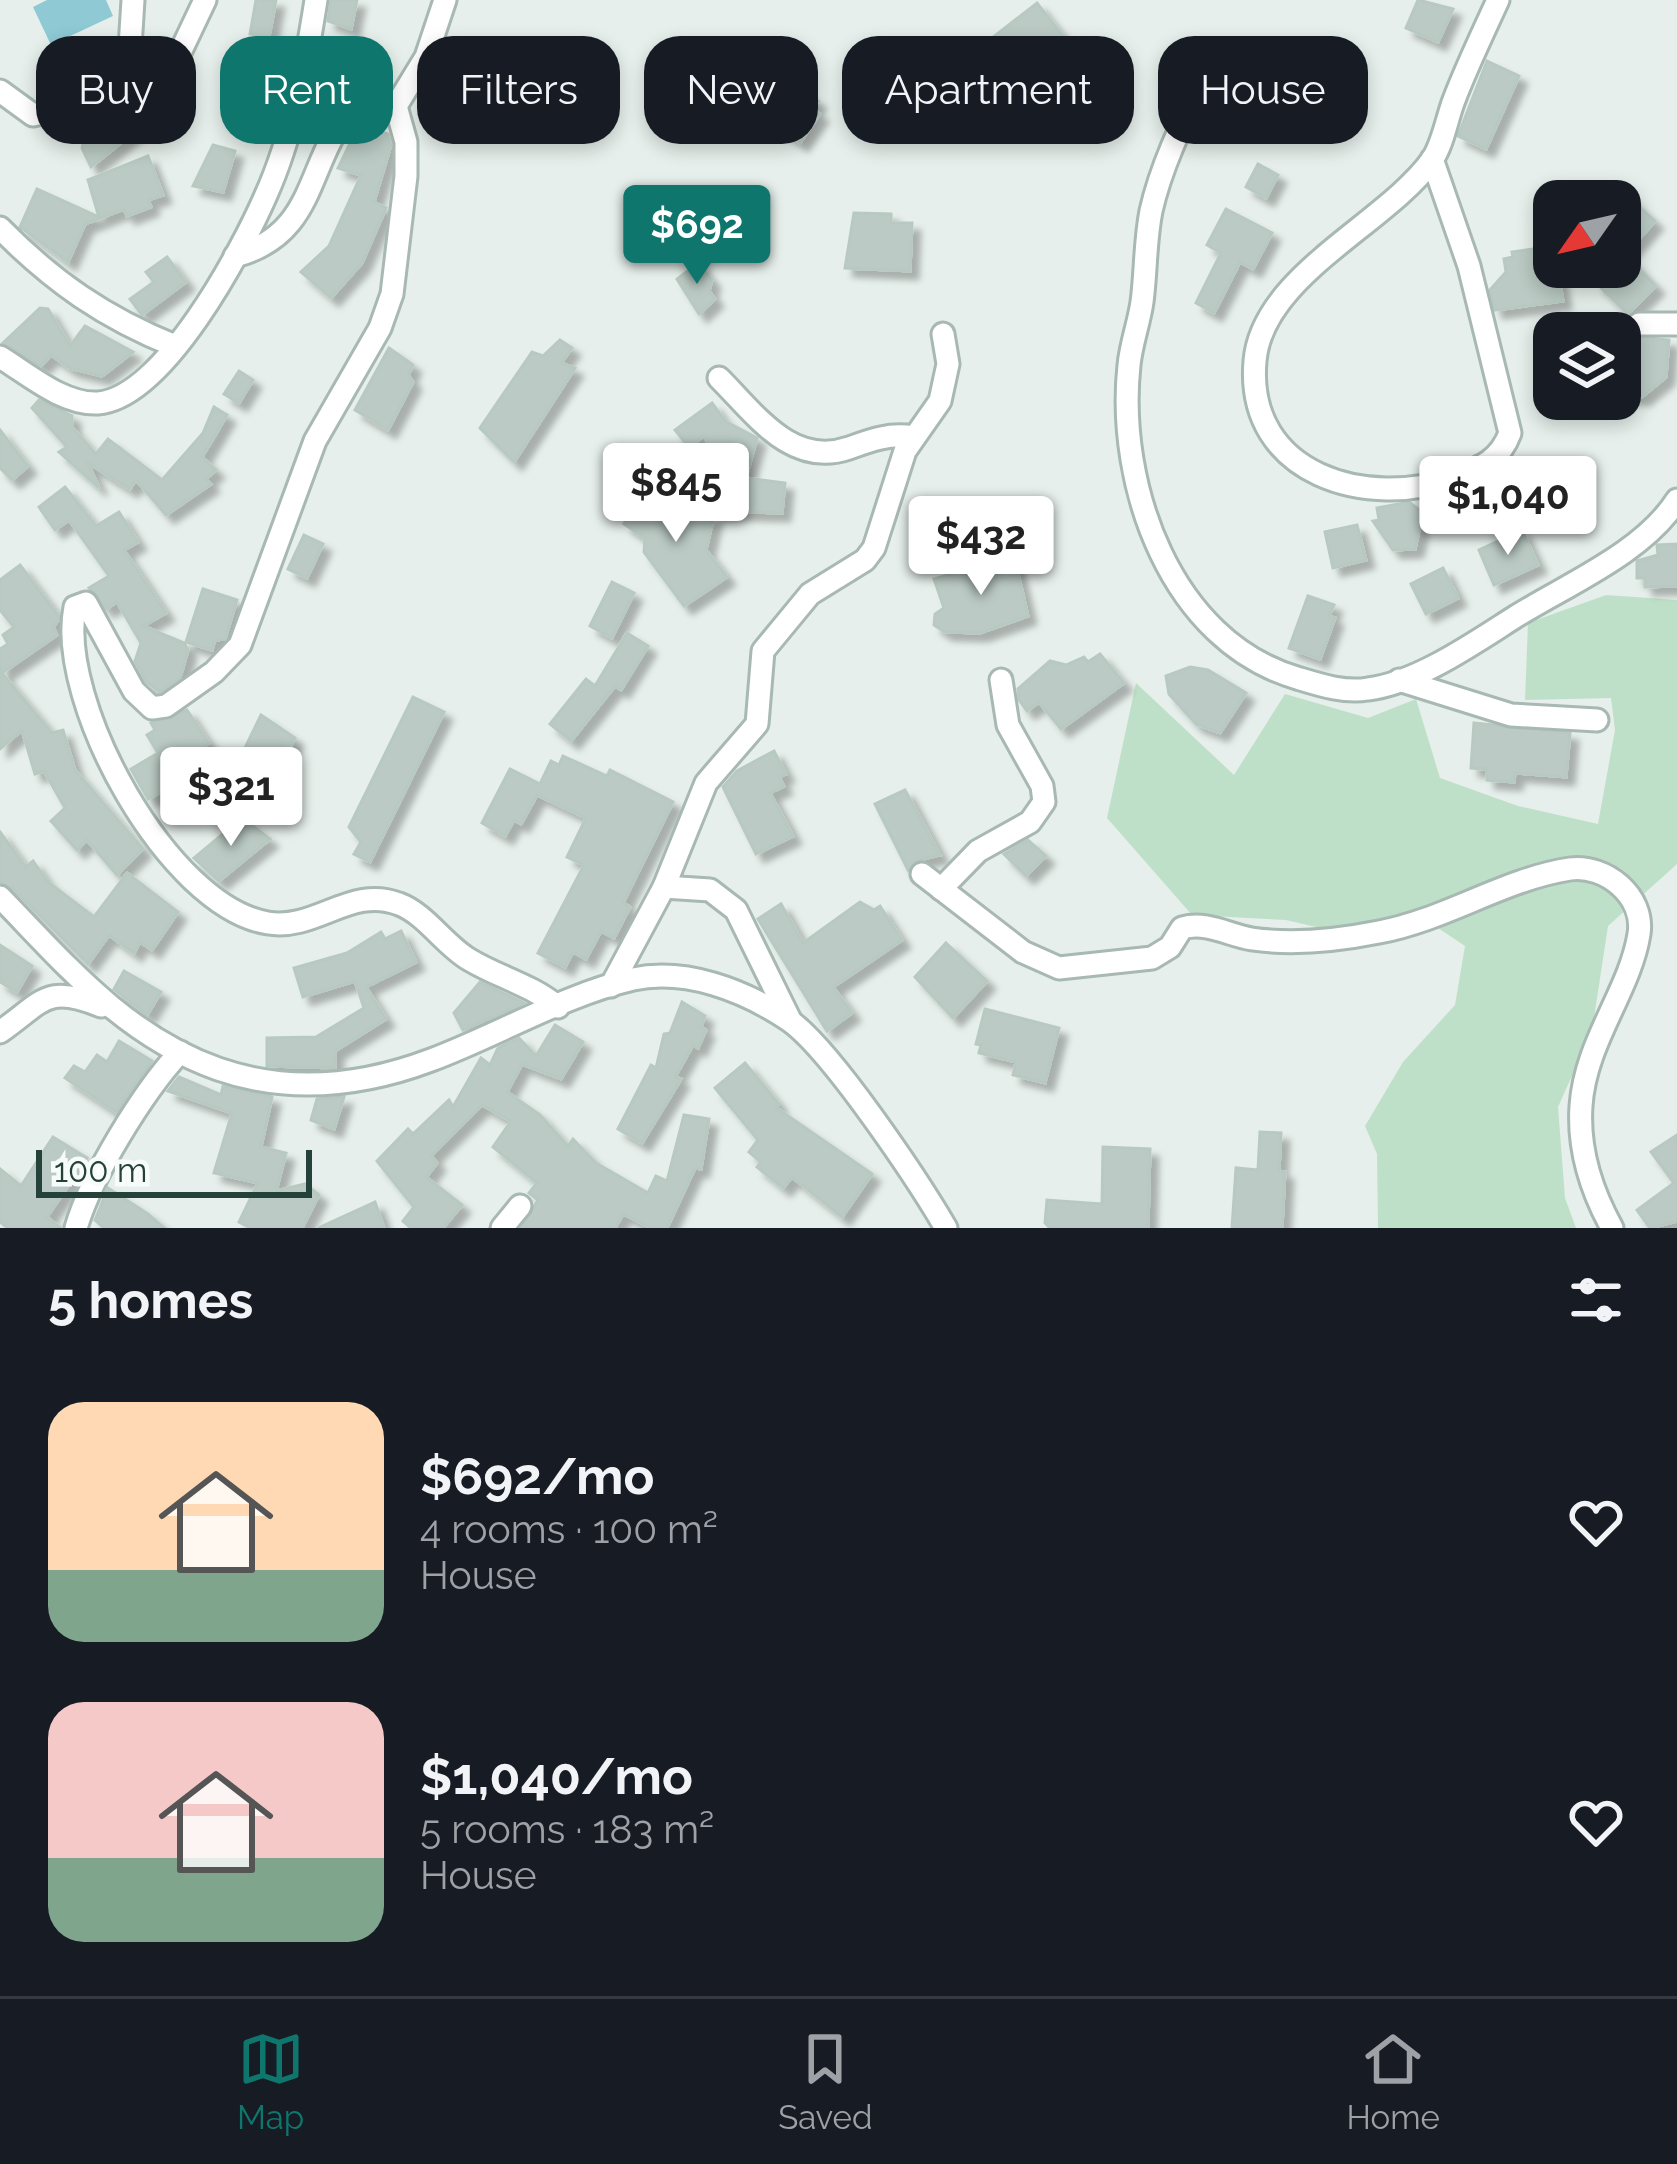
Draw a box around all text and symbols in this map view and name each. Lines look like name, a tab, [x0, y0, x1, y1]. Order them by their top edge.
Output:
chip: Buy	[36, 36, 196, 144]
chip: Rent	[220, 36, 393, 144]
chip: Filters	[417, 36, 620, 144]
chip: New	[644, 36, 818, 144]
chip: Apartment	[842, 36, 1134, 144]
chip: House	[1158, 36, 1368, 144]
north arrow	[1533, 180, 1641, 288]
map controls	[1533, 180, 1641, 420]
pin: $692	[626, 185, 768, 287]
text: $692	[650, 201, 744, 247]
button: layers	[1533, 312, 1641, 420]
pin: $845	[605, 443, 747, 545]
pin: $1,040	[1410, 456, 1606, 558]
text: $845	[630, 459, 722, 505]
text: $1,040	[1446, 472, 1570, 518]
pin: $432	[910, 496, 1052, 598]
text: $432	[936, 512, 1026, 558]
pin: $321	[160, 747, 302, 849]
text: $321	[187, 763, 275, 809]
scale bar	[36, 1144, 312, 1197]
text: 100 m	[54, 1151, 147, 1190]
icon: filters	[1563, 1267, 1629, 1333]
text: 5 homes	[48, 1270, 253, 1330]
text: $692/mo	[420, 1446, 654, 1506]
icon: home	[144, 1450, 288, 1594]
icon: heart	[1563, 1489, 1629, 1555]
text: 4 rooms · 100 m²	[420, 1506, 718, 1552]
text: House	[420, 1552, 537, 1598]
text: $1,040/mo	[420, 1746, 693, 1806]
icon: home	[144, 1750, 288, 1894]
icon: heart	[1563, 1789, 1629, 1855]
text: 5 rooms · 183 m²	[420, 1806, 714, 1852]
text: House	[420, 1852, 537, 1898]
tab: Map	[237, 2026, 304, 2137]
tab: Saved	[778, 2026, 873, 2137]
tab: Home	[1347, 2026, 1440, 2137]

